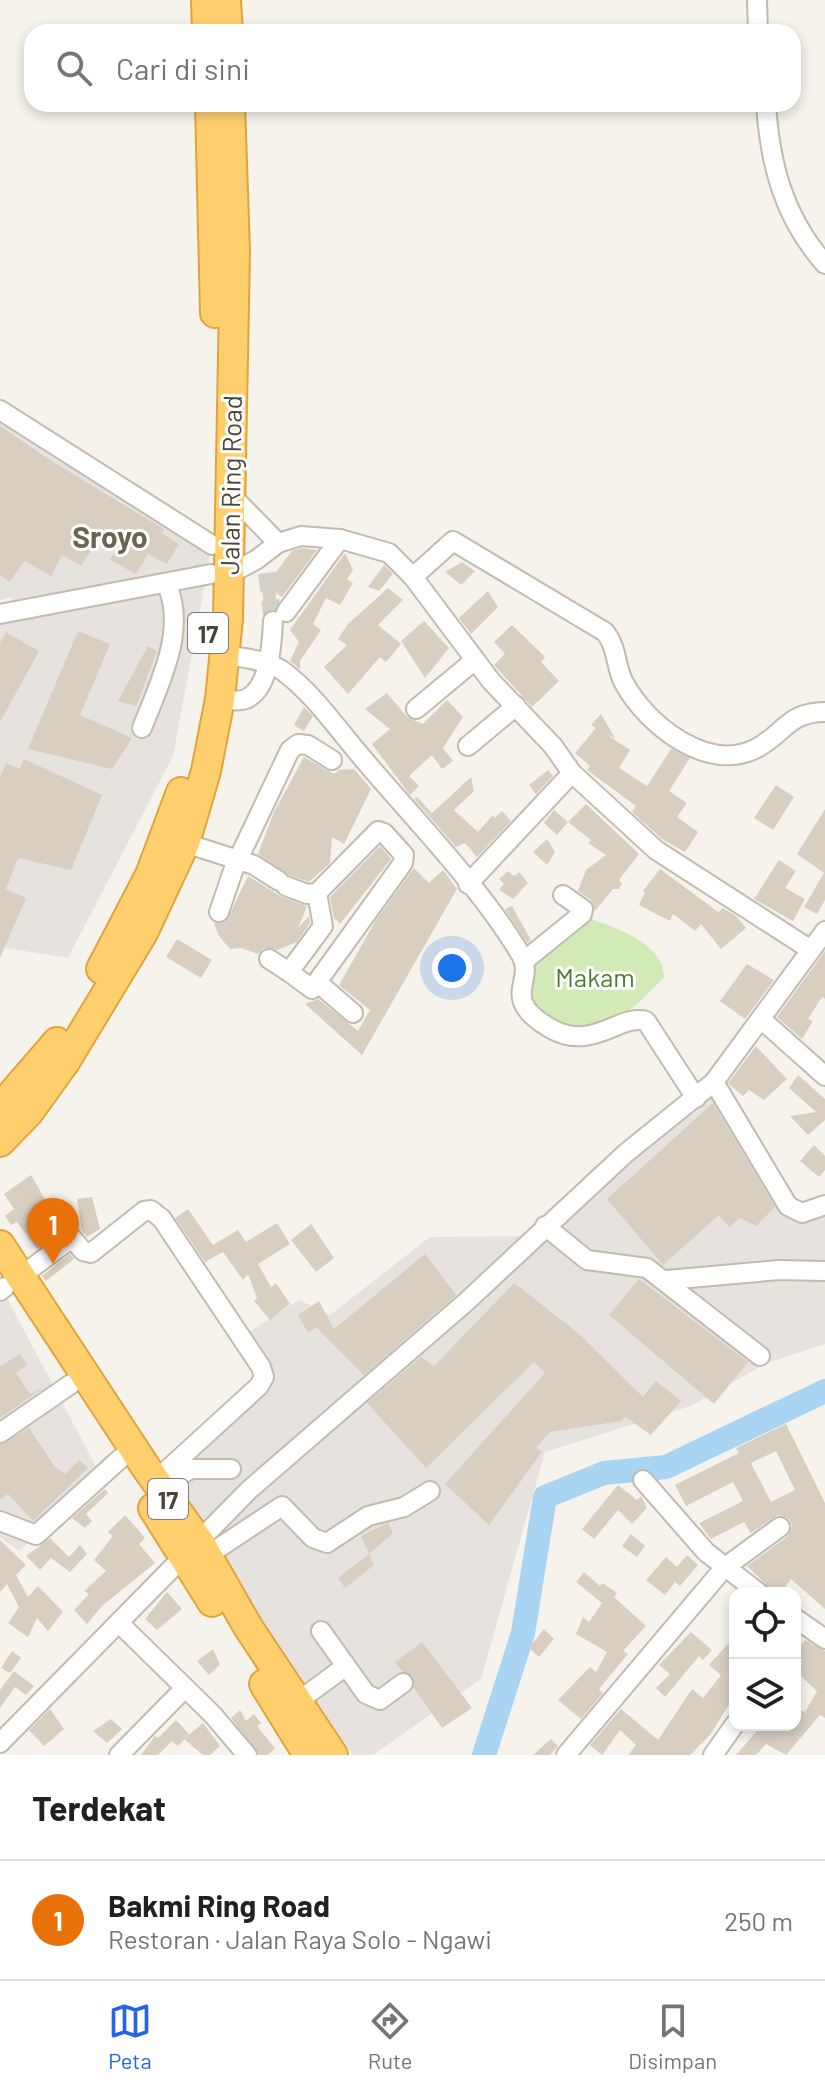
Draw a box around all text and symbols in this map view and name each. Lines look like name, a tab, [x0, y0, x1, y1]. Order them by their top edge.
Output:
search box	[24, 24, 801, 112]
icon: search	[52, 46, 96, 90]
text: Cari di sini	[116, 50, 250, 86]
street label: Jalan Ring Road	[213, 395, 247, 575]
district label: Sroyo	[72, 518, 148, 554]
road number: 17	[188, 613, 228, 653]
your location	[432, 948, 472, 988]
park label: Makam	[555, 961, 635, 992]
pin: 1	[27, 1198, 79, 1264]
road number: 17	[148, 1479, 188, 1519]
map controls	[729, 1587, 801, 1731]
button: locate	[729, 1587, 801, 1659]
button: layers	[729, 1659, 801, 1731]
text: Terdekat	[32, 1787, 166, 1828]
text: Bakmi Ring Road	[108, 1887, 330, 1923]
text: 1	[53, 1905, 63, 1936]
text: 250 m	[724, 1905, 793, 1936]
text: Restoran · Jalan Raya Solo - Ngawi	[108, 1923, 492, 1954]
tab: Peta	[108, 1999, 152, 2073]
tab: Rute	[368, 1999, 412, 2073]
tab: Disimpan	[628, 1999, 717, 2073]

